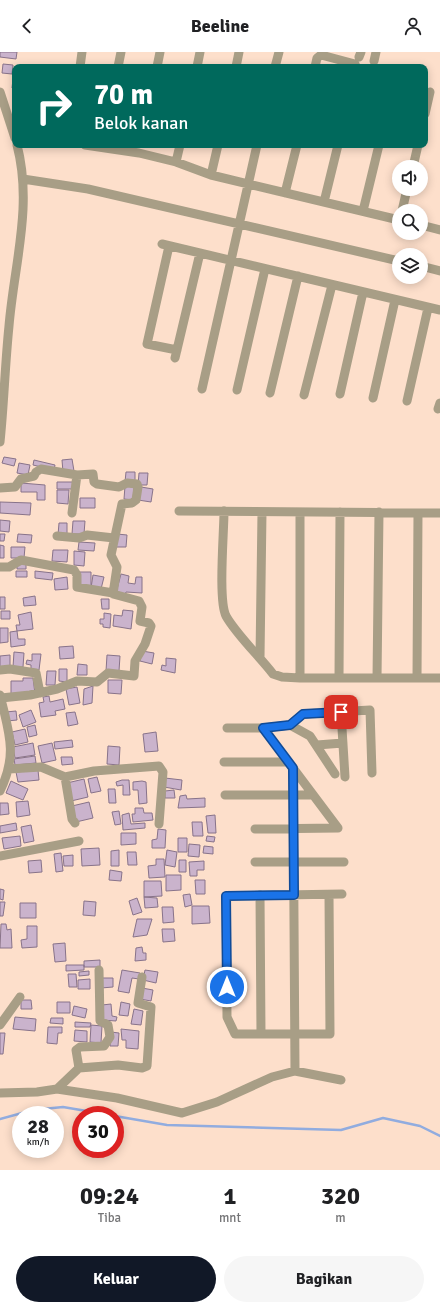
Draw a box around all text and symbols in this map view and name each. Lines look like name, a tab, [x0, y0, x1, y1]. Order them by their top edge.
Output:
icon: back	[16, 15, 38, 37]
text: Beeline	[191, 15, 249, 37]
icon: person	[402, 15, 424, 37]
text: 70 m	[94, 78, 153, 112]
icon: right	[28, 80, 80, 132]
text: Belok kanan	[94, 112, 188, 134]
map controls	[392, 160, 428, 284]
button: sound	[392, 160, 428, 196]
button: search	[392, 204, 428, 240]
button: layers	[392, 248, 428, 284]
pin	[324, 695, 358, 729]
icon: arrive	[330, 701, 352, 723]
position arrow	[206, 966, 248, 1008]
speed limit sign: 30	[72, 1106, 124, 1158]
text: 28	[27, 1114, 49, 1139]
text: km/h	[27, 1136, 49, 1148]
text: 09:24	[80, 1181, 139, 1211]
text: 1	[224, 1181, 236, 1211]
text: 320	[321, 1181, 360, 1211]
text: Tiba	[98, 1210, 121, 1226]
text: mnt	[219, 1210, 241, 1226]
text: m	[335, 1210, 346, 1226]
button: Keluar	[16, 1256, 216, 1302]
button: Bagikan	[224, 1256, 424, 1302]

